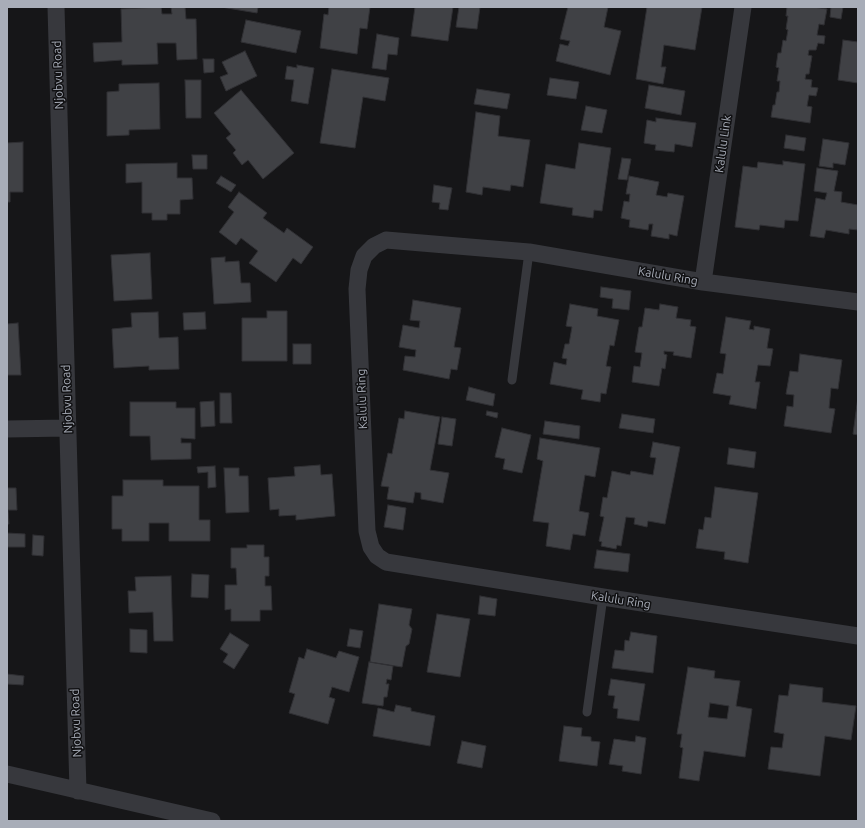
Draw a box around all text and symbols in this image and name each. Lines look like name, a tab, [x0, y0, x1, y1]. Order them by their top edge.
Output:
street label: Njobvu Road	[50, 40, 66, 110]
street label: Kalulu Link	[712, 114, 734, 174]
street label: Kalulu Ring	[637, 264, 699, 288]
street label: Njobvu Road	[59, 364, 75, 434]
street label: Kalulu Ring	[354, 369, 370, 429]
street label: Kalulu Ring	[590, 588, 652, 612]
street label: Njobvu Road	[68, 688, 84, 758]

